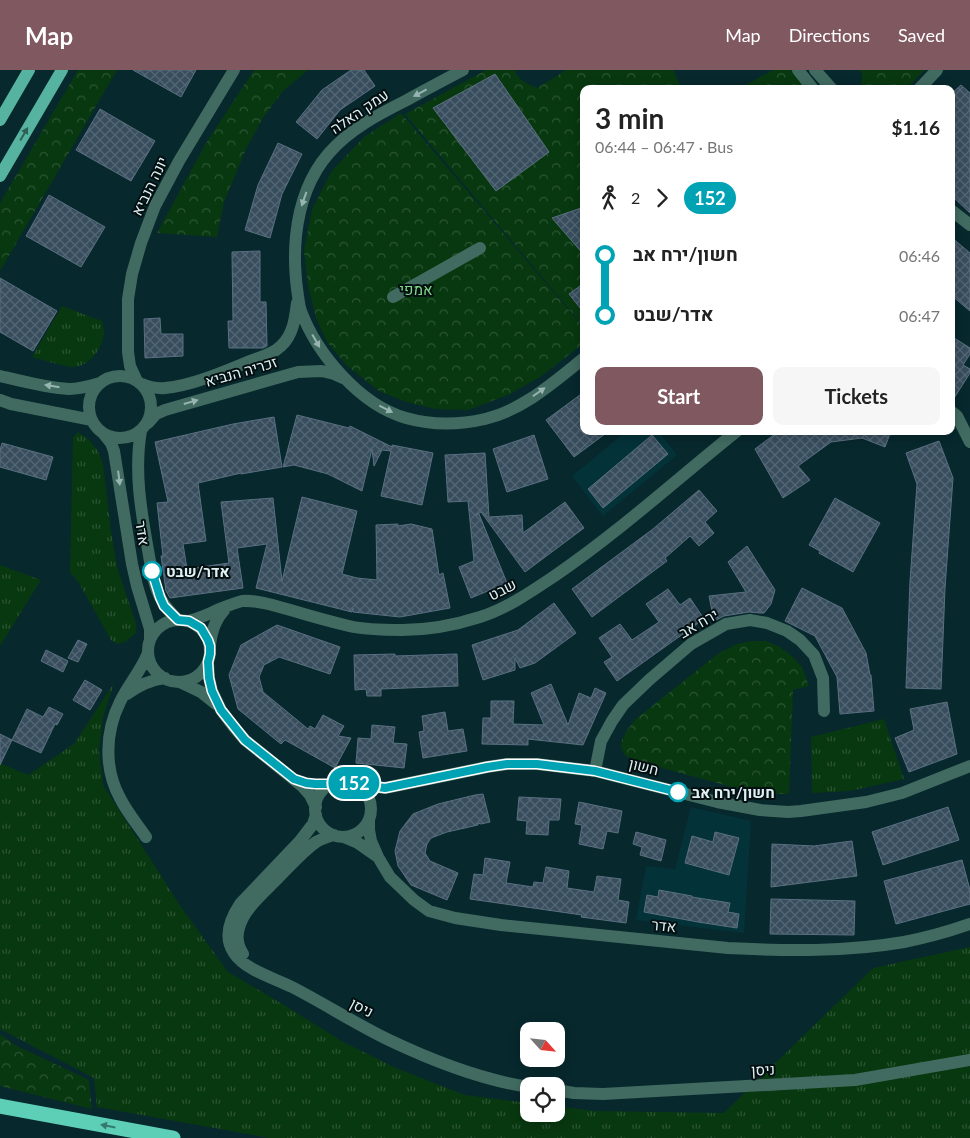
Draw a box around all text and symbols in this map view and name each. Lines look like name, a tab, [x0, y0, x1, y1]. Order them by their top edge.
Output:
text: Map	[25, 21, 73, 50]
text: Map	[725, 24, 761, 46]
text: Directions	[789, 24, 870, 46]
text: Saved	[898, 24, 945, 46]
street label: עמק האלה	[326, 85, 392, 137]
one-way arrow	[413, 89, 428, 97]
text: 3 min	[595, 101, 664, 135]
text: $1.16	[891, 116, 940, 139]
one-way arrow	[20, 127, 29, 141]
text: 06:44 – 06:47 · Bus	[595, 137, 733, 156]
street label: יונה הנביא	[127, 154, 171, 218]
icon: walk	[595, 184, 623, 212]
icon: forward	[648, 184, 676, 212]
text: 152	[694, 187, 726, 209]
text: 2	[631, 188, 640, 207]
one-way arrow	[299, 191, 307, 206]
text: חשון/ירח אב	[633, 242, 738, 265]
text: 06:46	[899, 246, 940, 265]
park label: אמפי	[399, 280, 433, 298]
text: אדר/שבט	[633, 302, 713, 325]
text: 06:47	[899, 306, 940, 325]
one-way arrow	[311, 334, 320, 347]
street label: זכריה הנביא	[203, 352, 279, 390]
button: Start	[595, 367, 763, 425]
button: Tickets	[773, 367, 940, 425]
one-way arrow	[44, 382, 60, 390]
one-way arrow	[532, 387, 546, 397]
one-way arrow	[183, 398, 198, 406]
one-way arrow	[379, 405, 393, 413]
one-way arrow	[115, 471, 123, 487]
street label: אדר	[132, 519, 154, 547]
marker: אדר/שבט	[142, 561, 162, 581]
place label: אדר/שבט	[166, 562, 230, 580]
street label: שבט	[485, 574, 519, 604]
street label: ירח אב	[675, 605, 721, 641]
street label: חשון	[627, 754, 661, 778]
line badge: 152	[325, 767, 383, 799]
text: 152	[338, 772, 370, 794]
marker: חשון/ירח אב	[668, 782, 688, 802]
place label: חשון/ירח אב	[692, 783, 775, 801]
street label: אדר	[651, 915, 677, 935]
street label: ניסן	[347, 993, 377, 1021]
north arrow	[520, 1022, 565, 1068]
map controls	[520, 1022, 565, 1122]
street label: ניסן	[751, 1059, 775, 1079]
button: locate	[520, 1077, 565, 1122]
one-way arrow	[100, 1121, 116, 1129]

